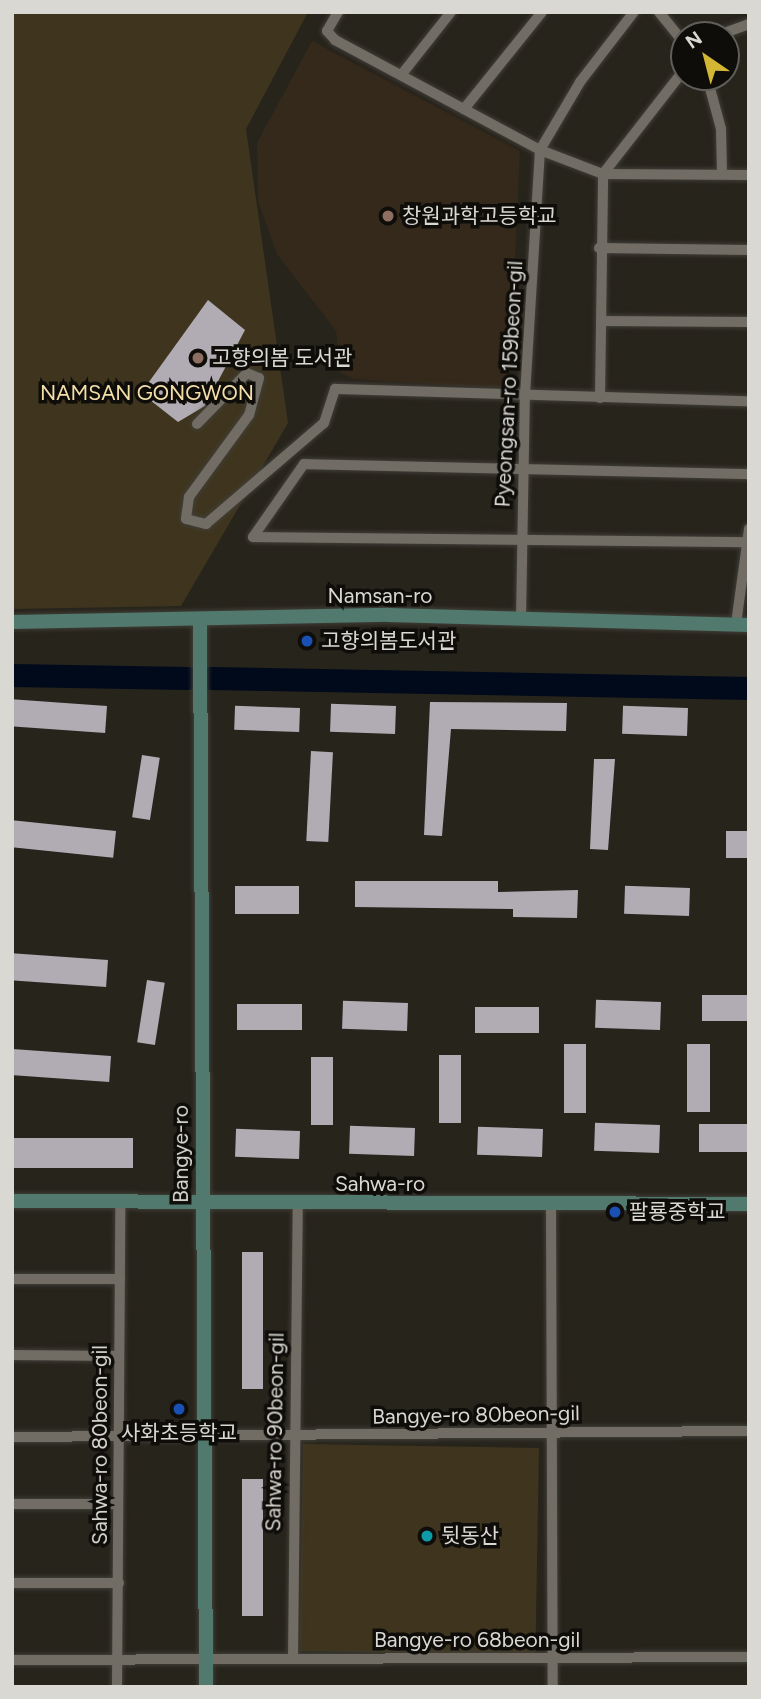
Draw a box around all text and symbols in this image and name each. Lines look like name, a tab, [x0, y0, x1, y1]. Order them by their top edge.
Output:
north arrow	[670, 21, 740, 91]
text: N	[681, 26, 706, 54]
place label: 창원과학고등학교	[402, 203, 557, 229]
marker: 창원과학고등학교	[380, 208, 396, 224]
street label: Pyeongsan-ro 159beon-gil	[490, 260, 528, 508]
place label: 고향의봄 도서관	[212, 345, 352, 371]
marker: 고향의봄 도서관	[190, 350, 206, 366]
park label: NAMSAN GONGWON	[40, 380, 254, 406]
street label: Namsan-ro	[327, 583, 433, 609]
place label: 고향의봄도서관	[321, 628, 456, 654]
marker: 고향의봄도서관	[299, 633, 315, 649]
street label: Bangye-ro	[168, 1105, 194, 1203]
street label: Sahwa-ro	[335, 1171, 425, 1197]
place label: 팔룡중학교	[629, 1199, 726, 1225]
marker: 팔룡중학교	[607, 1204, 623, 1220]
street label: Sahwa-ro 90beon-gil	[261, 1332, 289, 1532]
street label: Sahwa-ro 80beon-gil	[87, 1345, 113, 1545]
marker: 사화초등학교	[171, 1401, 187, 1417]
street label: Bangye-ro 80beon-gil	[372, 1401, 580, 1429]
place label: 사화초등학교	[121, 1420, 237, 1446]
place label: 뒷동산	[441, 1523, 499, 1549]
marker: 뒷동산	[419, 1528, 435, 1544]
street label: Bangye-ro 68beon-gil	[374, 1627, 580, 1653]

